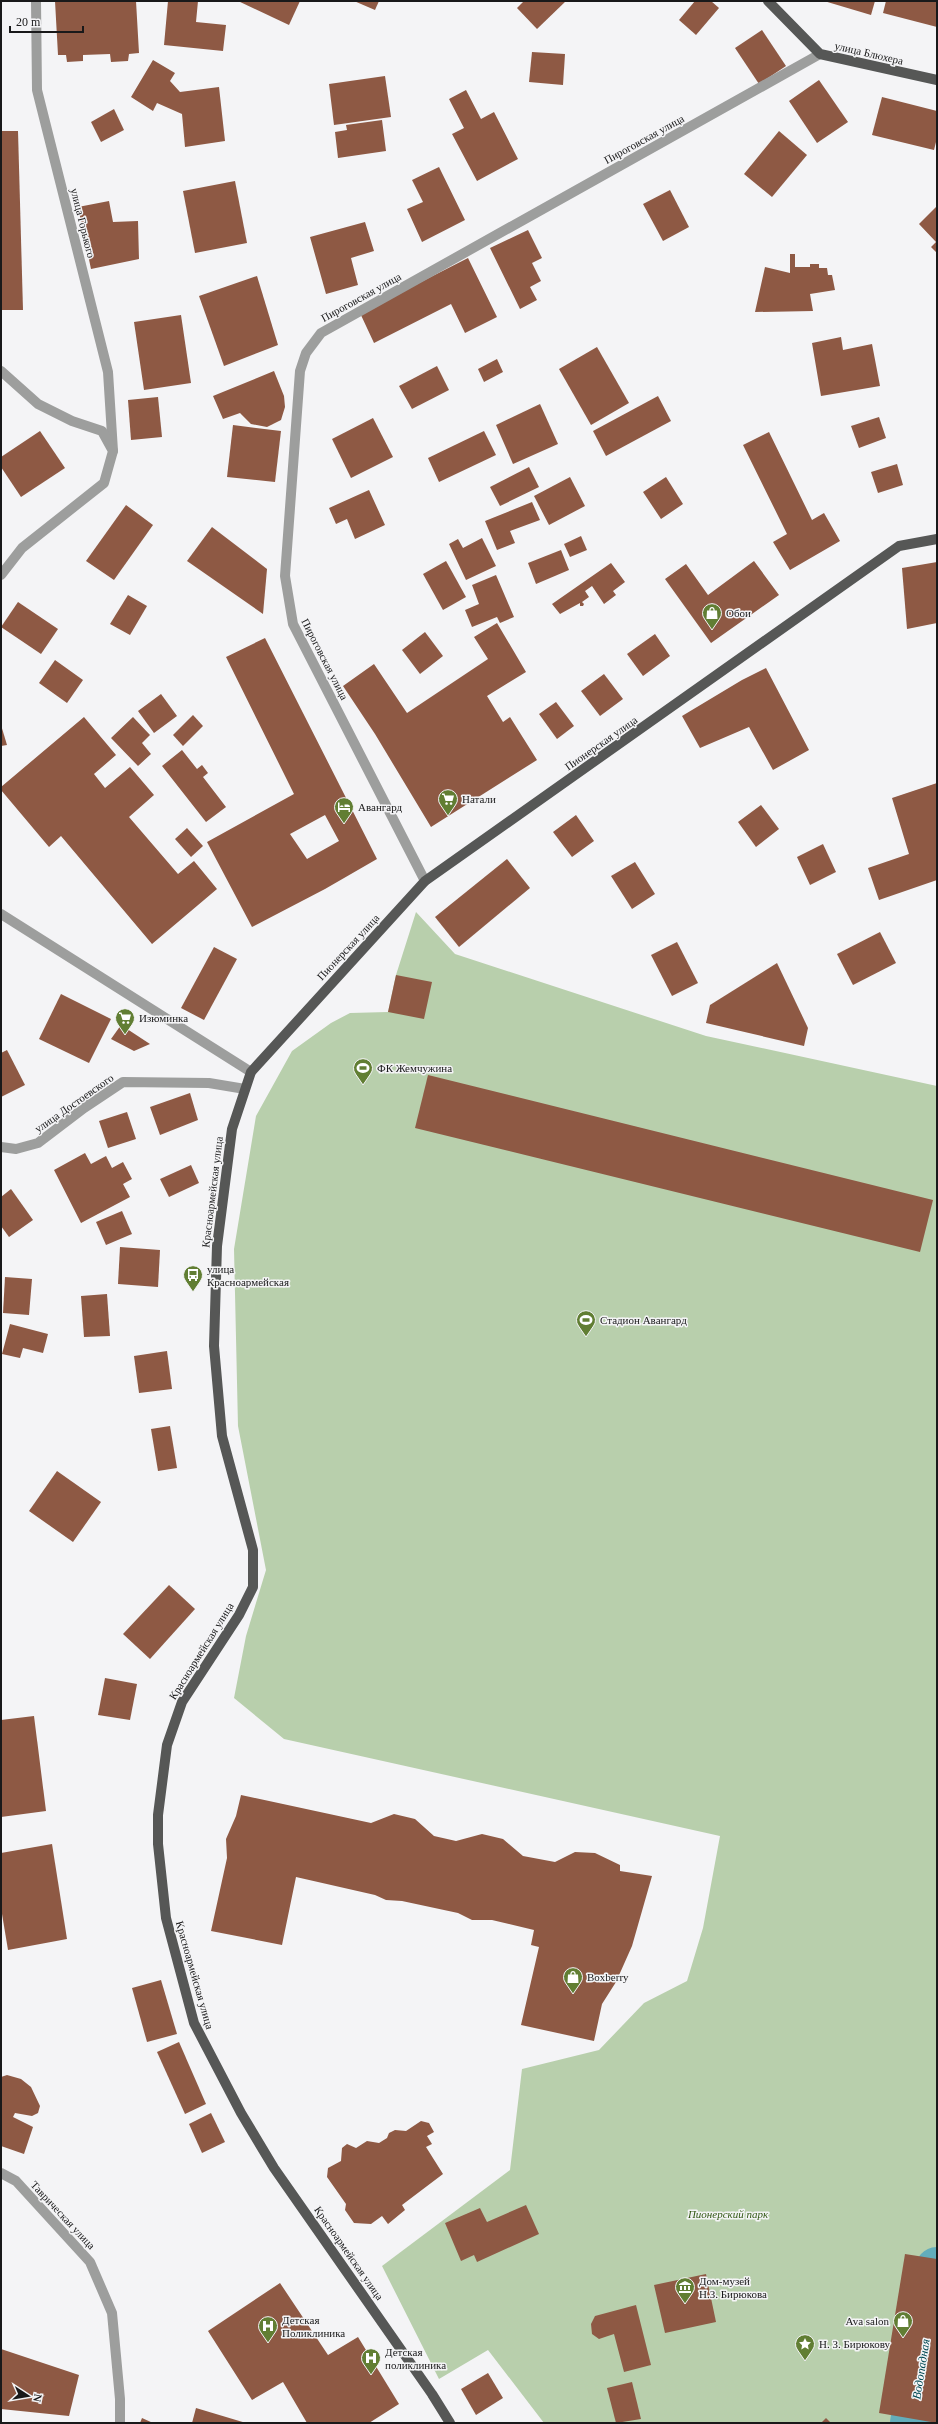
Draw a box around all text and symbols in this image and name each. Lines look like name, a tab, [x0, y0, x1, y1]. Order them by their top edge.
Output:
scale bar	[10, 8, 83, 34]
text: 20 m	[16, 15, 41, 29]
street label: улица Блюхера	[834, 39, 904, 67]
street label: Пироговская улица	[602, 112, 686, 166]
street label: улица Горького	[69, 187, 98, 260]
street label: Пироговская улица	[319, 270, 403, 324]
shop icon: Обои	[701, 602, 723, 630]
place label: Обои	[726, 607, 751, 619]
street label: Пироговская улица	[299, 616, 351, 702]
street label: Пионерская улица	[563, 713, 640, 772]
supermarket icon: Натали	[437, 788, 459, 816]
place label: Натали	[462, 793, 496, 805]
hotel icon: Авангард	[333, 796, 355, 824]
place label: Авангард	[358, 801, 403, 813]
street label: Пионерская улица	[314, 912, 382, 982]
supermarket icon: Изюминка	[114, 1007, 136, 1035]
place label: Изюминка	[139, 1012, 188, 1024]
sports icon: ФК Жемчужина	[352, 1057, 374, 1085]
place label: ФК Жемчужина	[377, 1062, 452, 1074]
street label: улица Достоевского	[32, 1071, 116, 1135]
street label: Красноармейская улица	[199, 1136, 225, 1248]
place label: улица Красноармейская	[207, 1263, 289, 1288]
bus stop icon: улица Красноармейская	[182, 1264, 204, 1292]
sports icon: Стадион Авангард	[575, 1309, 597, 1337]
place label: Стадион Авангард	[600, 1314, 687, 1326]
street label: Красноармейская улица	[166, 1600, 236, 1702]
street label: Красноармейская улица	[174, 1920, 216, 2031]
shop icon: Boxberry	[562, 1966, 584, 1994]
place label: Boxberry	[587, 1971, 629, 1983]
street label: Таврическая улица	[28, 2179, 98, 2252]
street label: Красноармейская улица	[312, 2204, 386, 2302]
park label: Пионерский парк	[687, 2208, 769, 2220]
place label: Дом-музей Н.З. Бирюкова	[699, 2275, 767, 2300]
museum icon: Дом-музей Н.З. Бирюкова	[674, 2276, 696, 2304]
shop icon: Ava salon	[892, 2310, 914, 2338]
place label: Детская Поликлиника	[282, 2314, 345, 2339]
hospital icon: Детская Поликлиника	[257, 2315, 279, 2343]
place label: Ava salon	[846, 2315, 889, 2327]
place icon: Н. З. Бирюкову	[794, 2333, 816, 2361]
water label: Водопадная	[909, 2337, 933, 2400]
place label: Н. З. Бирюкову	[819, 2338, 890, 2350]
place label: Детская поликлиника	[385, 2346, 446, 2371]
hospital icon: Детская поликлиника	[360, 2347, 382, 2375]
north arrow	[8, 2376, 48, 2416]
text: N	[31, 2393, 44, 2403]

